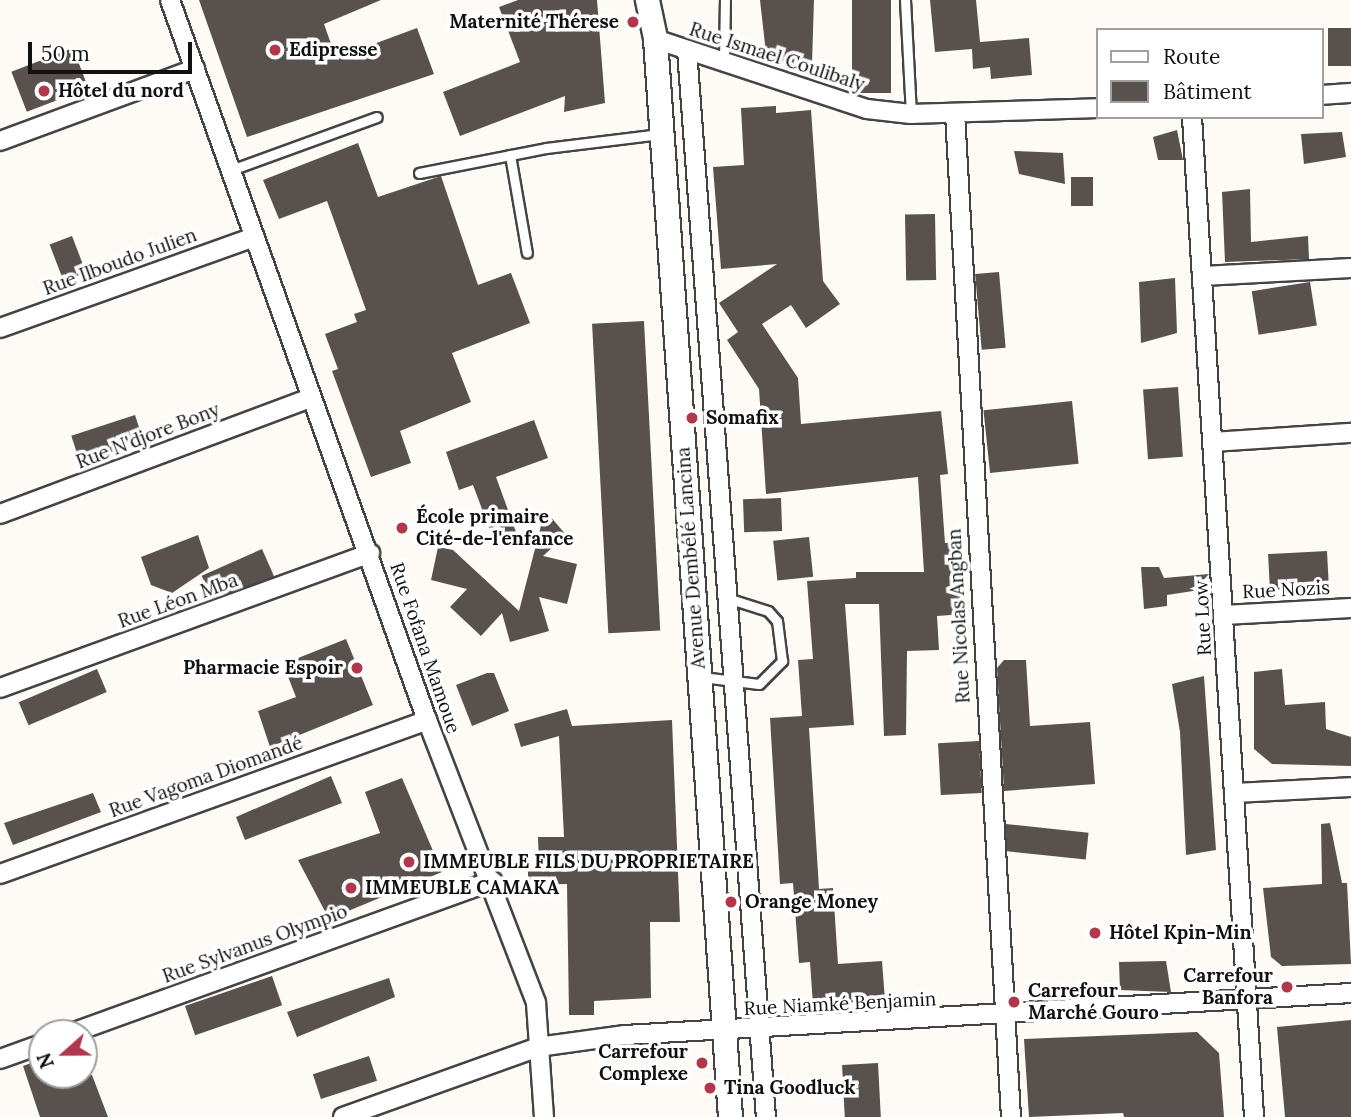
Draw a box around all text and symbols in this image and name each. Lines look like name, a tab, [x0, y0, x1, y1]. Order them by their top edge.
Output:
place label: Maternité Thérese	[449, 11, 619, 33]
marker: Maternité Thérese	[625, 14, 641, 30]
street label: Rue Ismael Coulibaly	[686, 18, 868, 96]
scale bar	[32, 28, 196, 72]
legend	[1096, 28, 1323, 119]
place label: Edipresse	[289, 39, 378, 61]
text: 50 m	[41, 40, 90, 67]
marker: Edipresse	[267, 42, 283, 58]
text: Route	[1163, 43, 1220, 70]
text: Bâtiment	[1163, 78, 1252, 105]
place label: Hôtel du nord	[58, 80, 184, 102]
marker: Hôtel du nord	[36, 83, 52, 99]
street label: Rue Ilboudo Julien	[40, 224, 200, 300]
street label: Rue N'djore Bony	[73, 398, 223, 474]
place label: Somafix	[706, 407, 779, 429]
marker: Somafix	[684, 410, 700, 426]
street label: Avenue Dembélé Lancina	[672, 446, 710, 670]
place label: École primaire Cité-de-l'enfance	[416, 506, 573, 550]
marker: École primaire Cité-de-l'enfance	[394, 520, 410, 536]
street label: Rue Nicolas Angban	[943, 528, 975, 704]
street label: Rue Fofana Mamoue	[385, 560, 465, 736]
street label: Rue Léon Mba	[115, 569, 241, 633]
street label: Rue Nozis	[1242, 576, 1330, 604]
street label: Rue Low	[1190, 580, 1216, 656]
place label: Pharmacie Espoir	[183, 657, 343, 679]
marker: Pharmacie Espoir	[349, 660, 365, 676]
street label: Rue Vagoma Diomandé	[106, 731, 306, 823]
place label: IMMEUBLE FILS DU PROPRIETAIRE	[423, 851, 754, 873]
marker: IMMEUBLE FILS DU PROPRIETAIRE	[401, 854, 417, 870]
place label: IMMEUBLE CAMAKA	[365, 877, 559, 899]
marker: IMMEUBLE CAMAKA	[343, 880, 359, 896]
place label: Orange Money	[745, 891, 878, 913]
marker: Orange Money	[723, 894, 739, 910]
street label: Rue Sylvanus Olympio	[159, 900, 351, 988]
place label: Hôtel Kpin-Min	[1109, 922, 1252, 944]
marker: Hôtel Kpin-Min	[1087, 925, 1103, 941]
place label: Carrefour Banfora	[1183, 965, 1273, 1009]
marker: Carrefour Banfora	[1279, 979, 1295, 995]
place label: Carrefour Marché Gouro	[1028, 980, 1159, 1024]
street label: Rue Niamké Benjamin	[743, 988, 937, 1020]
marker: Carrefour Marché Gouro	[1006, 994, 1022, 1010]
north arrow	[28, 1019, 98, 1089]
place label: Carrefour Complexe	[598, 1041, 688, 1085]
text: N	[31, 1050, 59, 1072]
marker: Carrefour Complexe	[694, 1055, 710, 1071]
place label: Tina Goodluck	[724, 1077, 856, 1099]
marker: Tina Goodluck	[702, 1080, 718, 1096]

